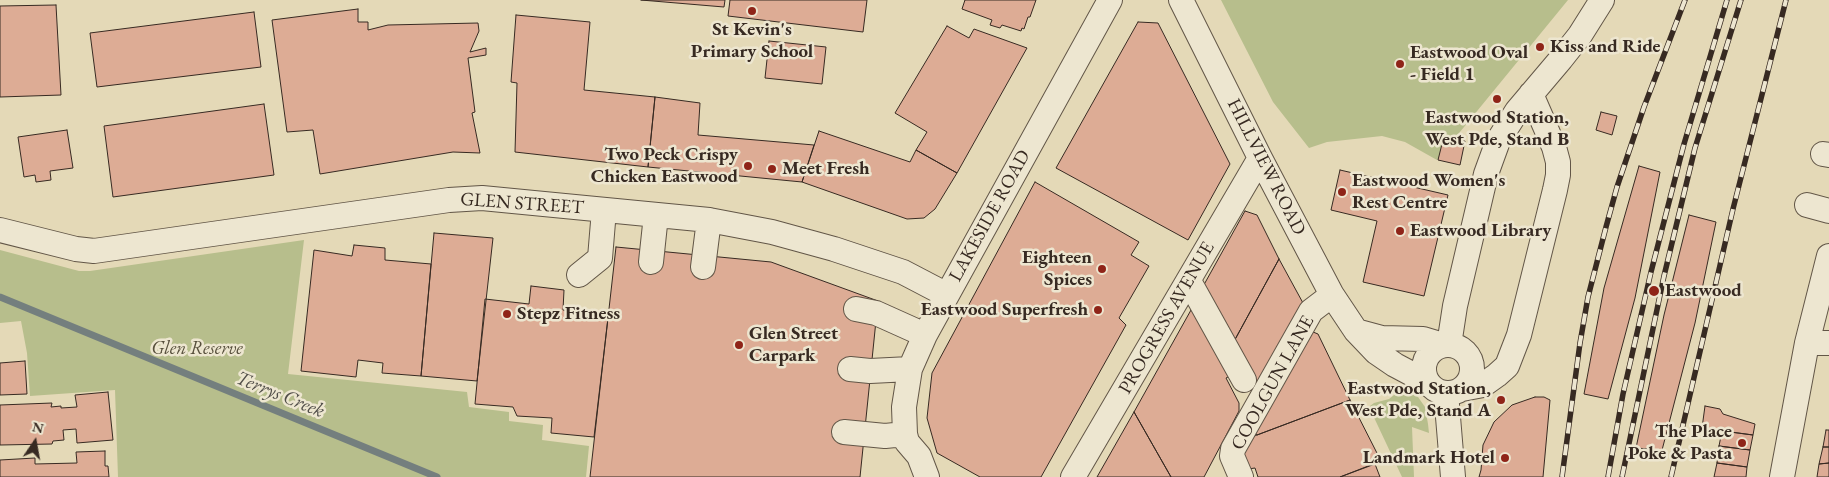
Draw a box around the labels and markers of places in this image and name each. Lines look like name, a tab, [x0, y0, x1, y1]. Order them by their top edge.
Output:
marker: St Kevin's Primary School	[746, 5, 758, 17]
place label: St Kevin's Primary School	[691, 19, 813, 63]
place label: Kiss and Ride	[1550, 36, 1661, 58]
marker: Kiss and Ride	[1534, 41, 1546, 53]
place label: Eastwood Oval - Field 1	[1410, 42, 1528, 86]
marker: Eastwood Oval - Field 1	[1394, 58, 1406, 70]
marker: Eastwood Station, West Pde, Stand B	[1491, 93, 1503, 105]
place label: Eastwood Station, West Pde, Stand B	[1425, 107, 1569, 151]
place label: Two Peck Crispy Chicken Eastwood	[591, 144, 738, 188]
place label: Meet Fresh	[782, 158, 870, 180]
marker: Two Peck Crispy Chicken Eastwood	[742, 160, 754, 172]
marker: Meet Fresh	[766, 163, 778, 175]
place label: Eastwood Women's Rest Centre	[1352, 170, 1505, 214]
marker: Eastwood Women's Rest Centre	[1336, 186, 1348, 198]
place label: Eastwood Library	[1410, 220, 1551, 242]
marker: Eastwood Library	[1394, 225, 1406, 237]
place label: Eighteen Spices	[1022, 247, 1092, 291]
marker: Eighteen Spices	[1096, 263, 1108, 275]
place label: Eastwood	[1665, 280, 1742, 302]
marker: Eastwood	[1647, 284, 1661, 298]
place label: Eastwood Superfresh	[921, 299, 1088, 321]
place label: Stepz Fitness	[517, 303, 620, 325]
marker: Eastwood Superfresh	[1092, 304, 1104, 316]
marker: Stepz Fitness	[501, 308, 513, 320]
place label: Glen Street Carpark	[749, 323, 838, 367]
marker: Glen Street Carpark	[733, 339, 745, 351]
place label: Eastwood Station, West Pde, Stand A	[1345, 378, 1491, 422]
marker: Eastwood Station, West Pde, Stand A	[1495, 394, 1507, 406]
place label: The Place Poke & Pasta	[1628, 421, 1732, 465]
marker: The Place Poke & Pasta	[1736, 437, 1748, 449]
place label: Landmark Hotel	[1363, 447, 1495, 469]
marker: Landmark Hotel	[1499, 452, 1511, 464]

